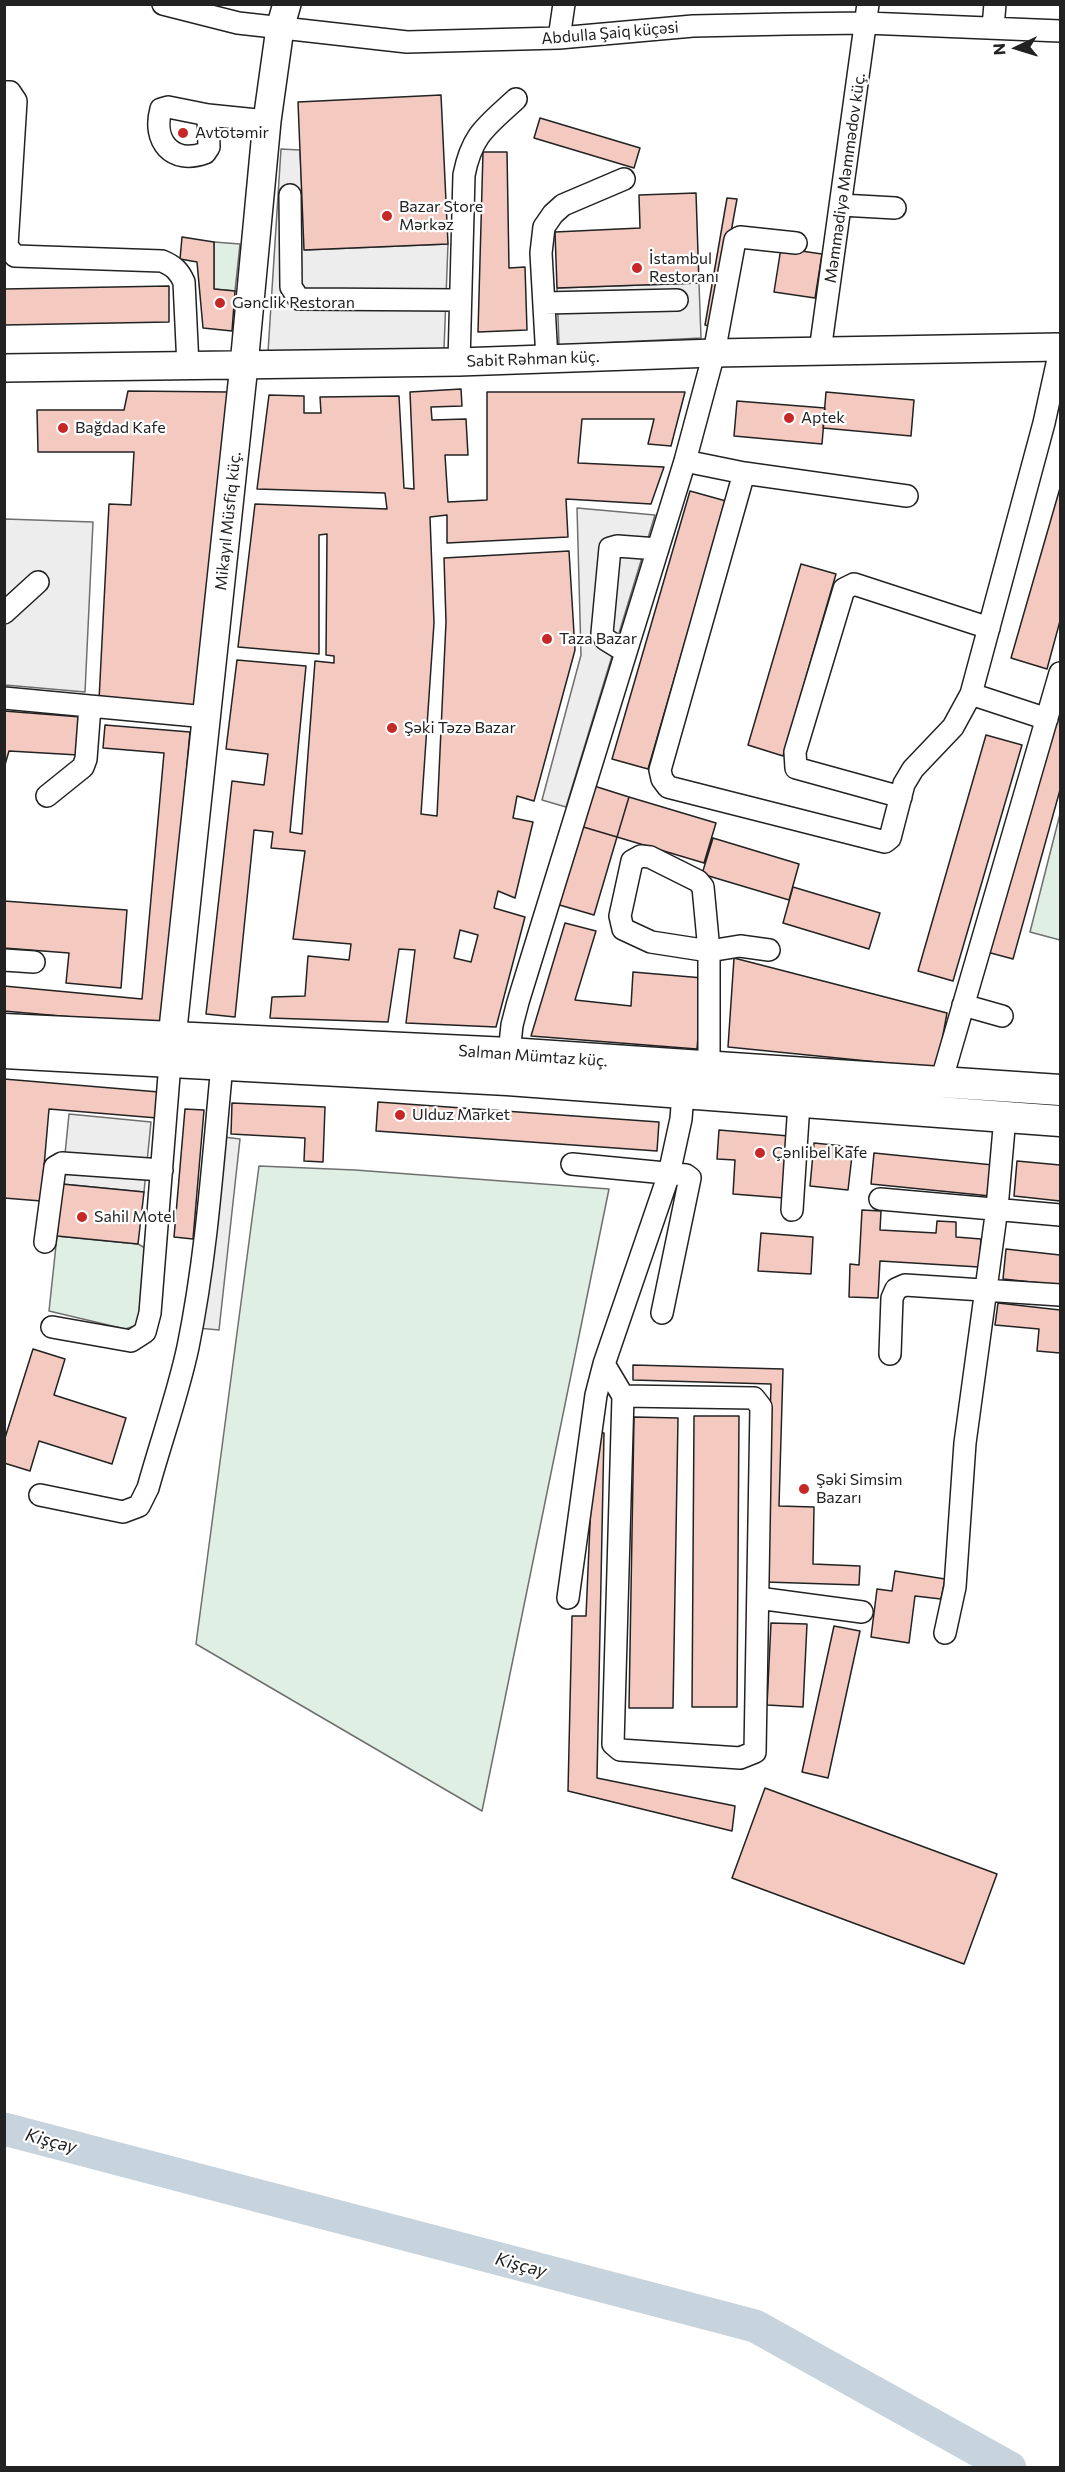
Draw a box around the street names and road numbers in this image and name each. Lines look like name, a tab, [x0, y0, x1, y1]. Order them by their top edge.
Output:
street label: Abdulla Şaiq küçəsi	[541, 17, 679, 49]
street label: Məmmədiyə Məmmədov küç.	[821, 72, 869, 284]
street label: Sabit Rəhman küç.	[466, 347, 600, 371]
street label: Mikayıl Müsfiq küç.	[211, 451, 245, 591]
street label: Salman Mümtaz küç.	[458, 1041, 608, 1071]

